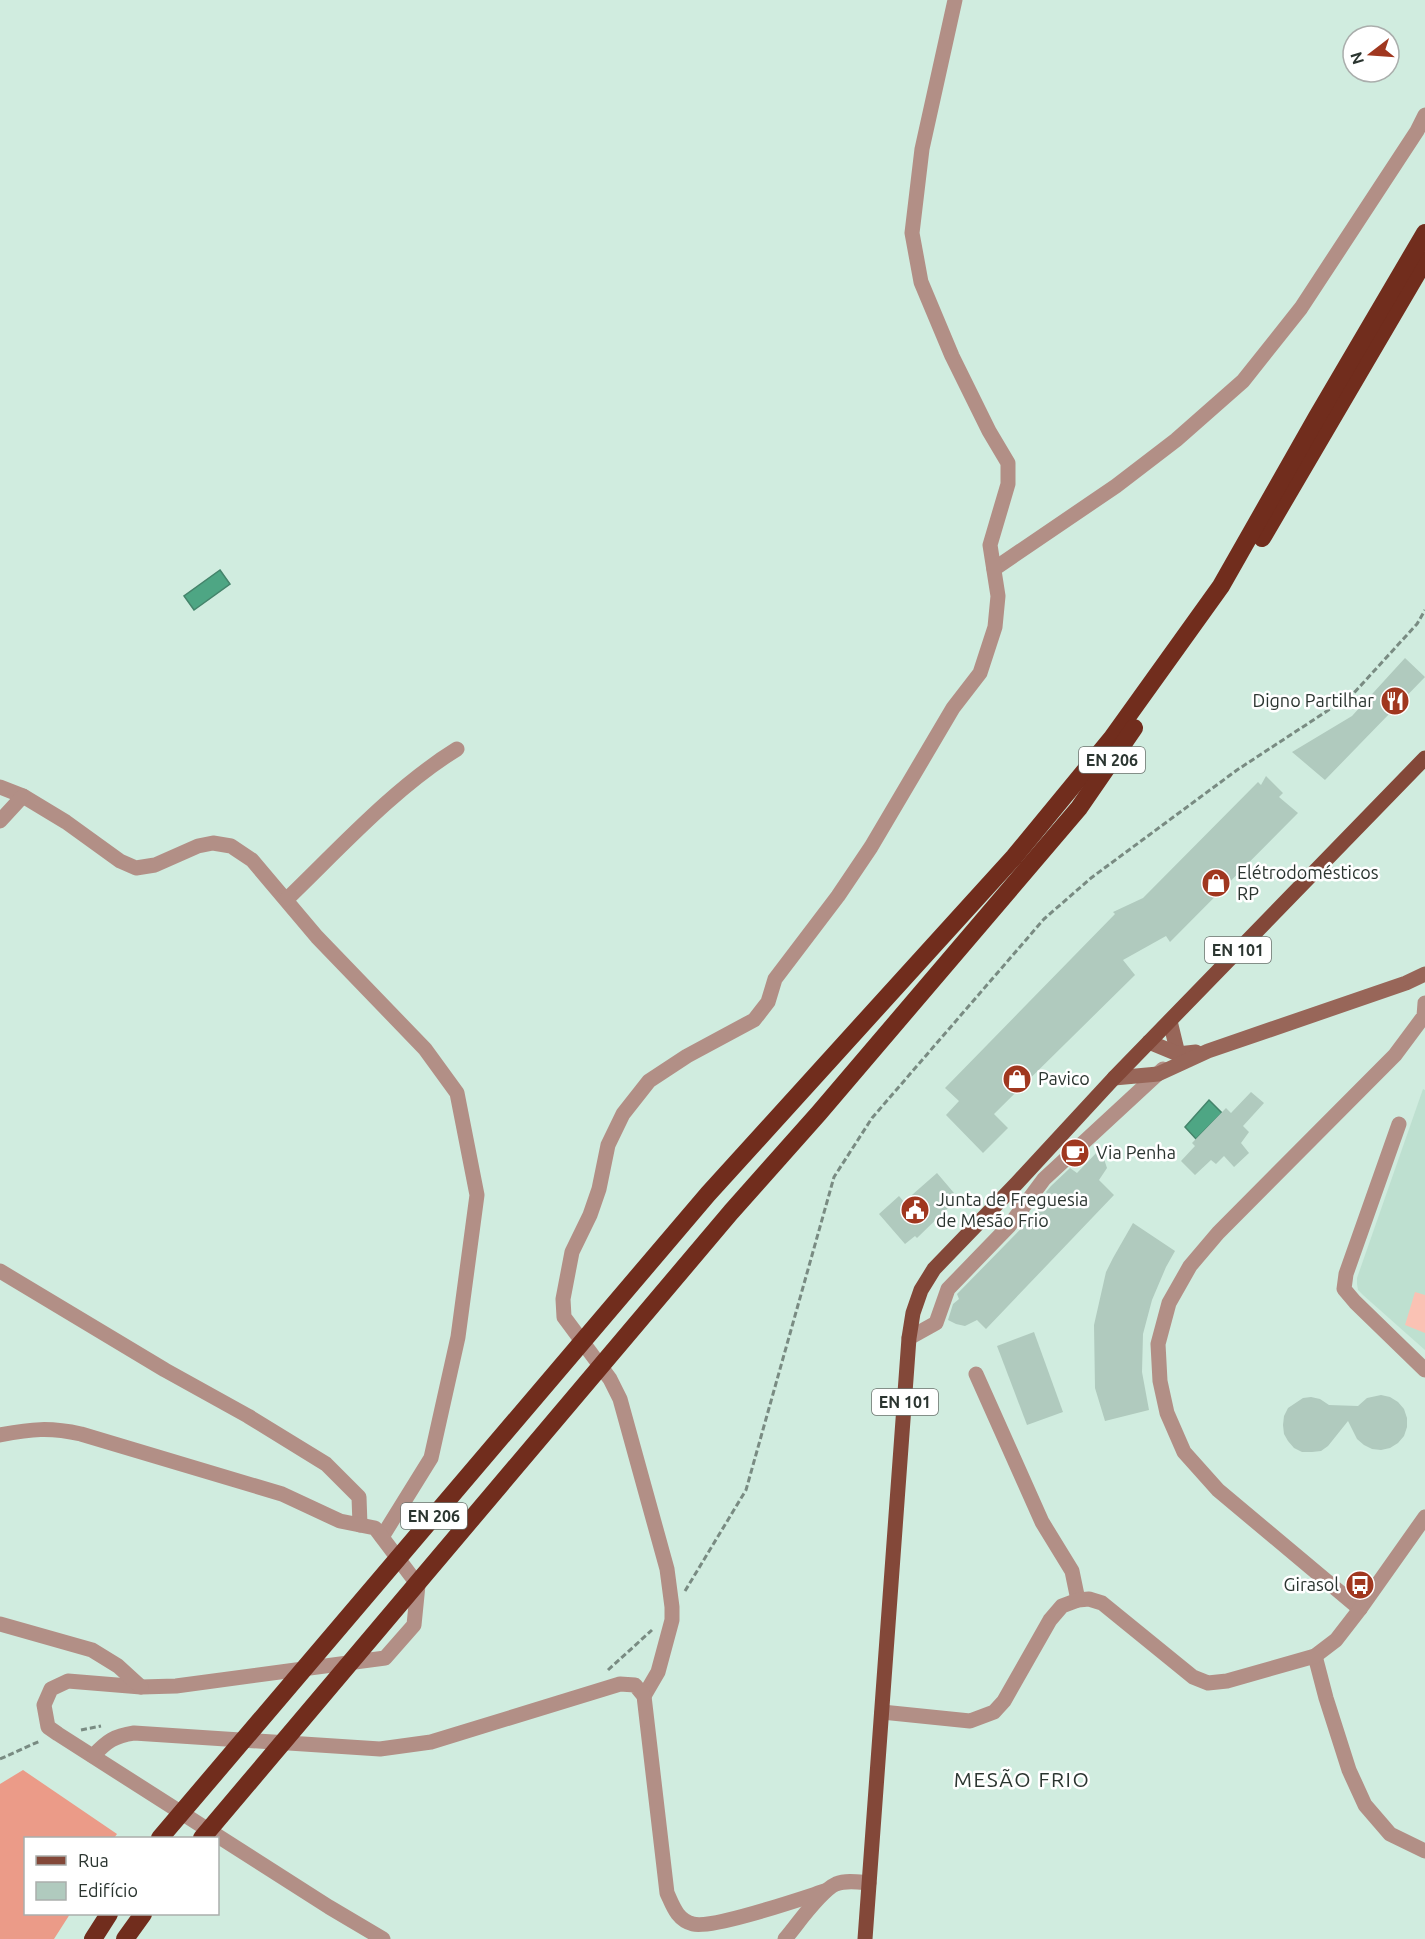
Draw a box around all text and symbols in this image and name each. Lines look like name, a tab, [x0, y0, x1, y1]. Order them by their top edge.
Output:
north arrow	[1341, 24, 1401, 84]
text: N	[1346, 50, 1367, 67]
restaurant icon: Digno Partilhar	[1379, 685, 1411, 717]
place label: Digno Partilhar	[1252, 690, 1374, 710]
road number: EN 206	[1079, 747, 1145, 773]
place label: Elétrodomésticos RP	[1237, 862, 1379, 903]
shop icon: Elétrodomésticos RP	[1200, 867, 1232, 899]
road number: EN 101	[1205, 937, 1271, 963]
shop icon: Pavico	[1001, 1063, 1033, 1095]
place label: Pavico	[1038, 1068, 1090, 1088]
cafe icon: Via Penha	[1059, 1137, 1091, 1169]
place label: Via Penha	[1096, 1142, 1176, 1162]
place label: Junta de Freguesia de Mesão Frio	[936, 1189, 1088, 1230]
public building icon: Junta de Freguesia de Mesão Frio	[899, 1194, 931, 1226]
road number: EN 101	[872, 1389, 938, 1415]
road number: EN 206	[401, 1503, 467, 1529]
bus stop icon: Girasol	[1344, 1569, 1376, 1601]
place label: Girasol	[1284, 1574, 1339, 1594]
district label: MESÃO FRIO	[954, 1767, 1090, 1791]
legend	[24, 1837, 219, 1915]
text: Rua	[78, 1850, 109, 1870]
text: Edifício	[78, 1880, 138, 1900]

